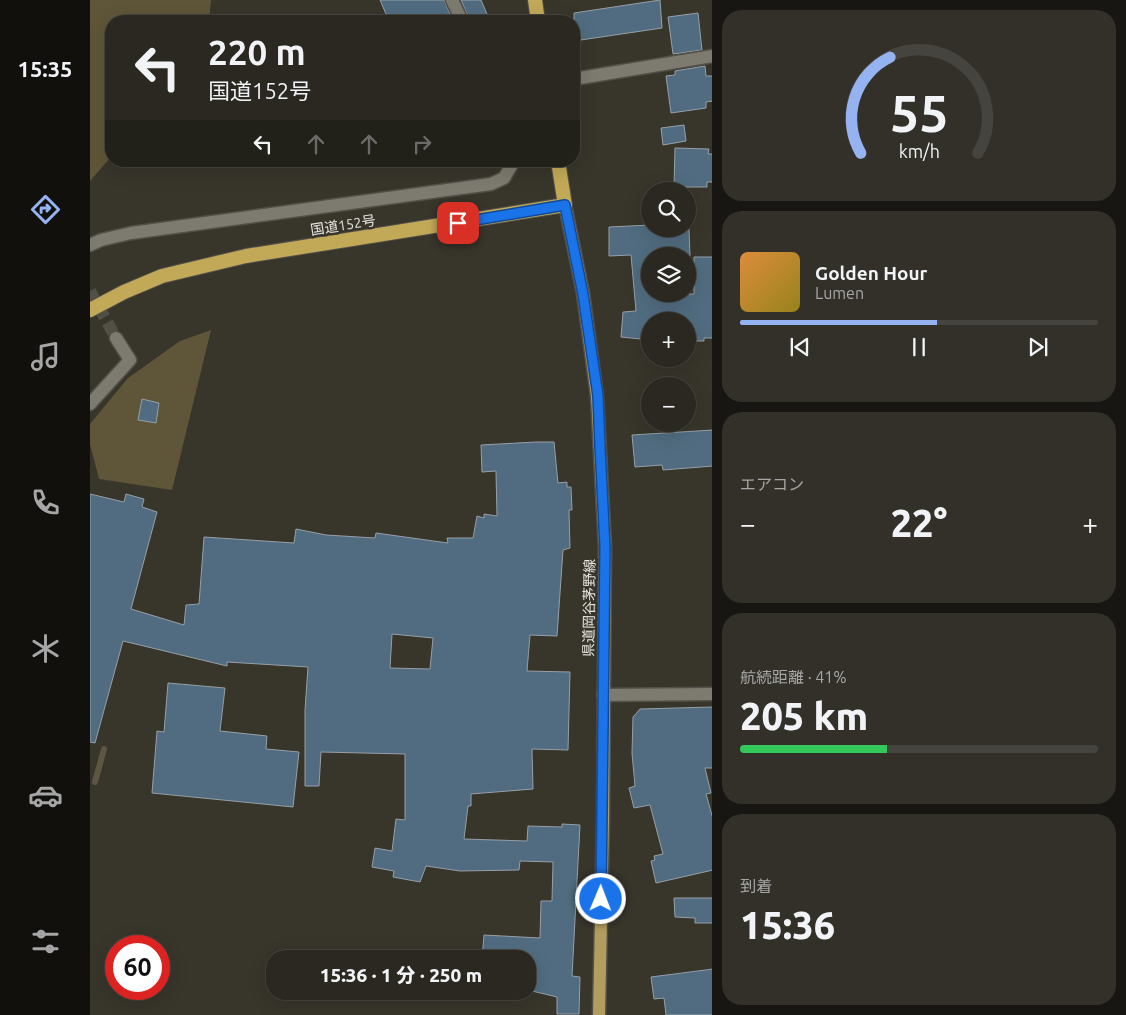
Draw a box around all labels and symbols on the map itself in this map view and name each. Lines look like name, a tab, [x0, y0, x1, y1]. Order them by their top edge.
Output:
pin	[437, 202, 479, 244]
street label: 国道152号	[309, 212, 377, 238]
street label: 県道岡谷茅野線	[580, 559, 598, 657]
position arrow	[574, 872, 626, 924]
speed limit sign: 60	[105, 935, 170, 1000]

